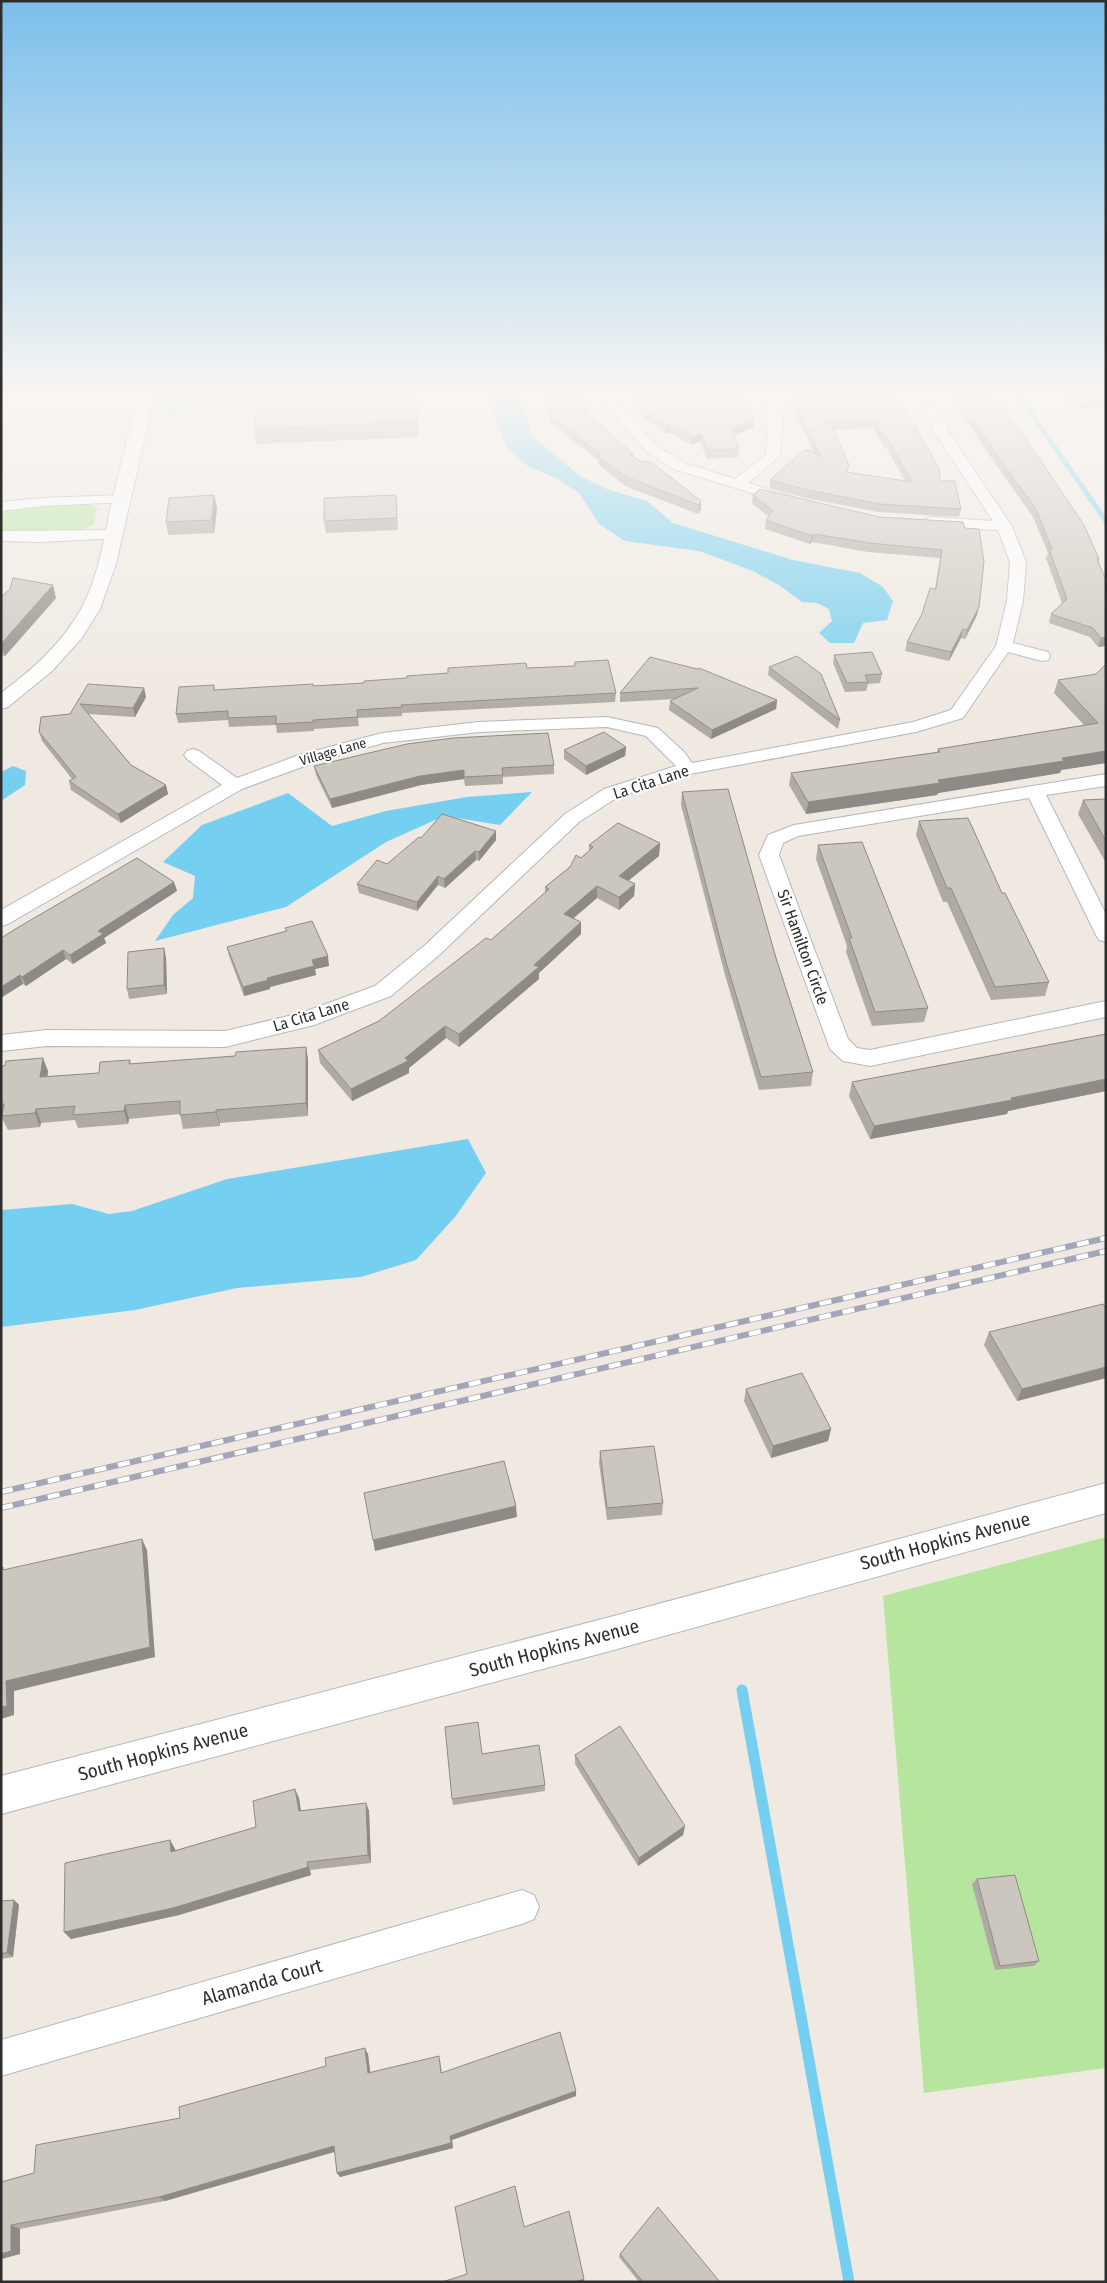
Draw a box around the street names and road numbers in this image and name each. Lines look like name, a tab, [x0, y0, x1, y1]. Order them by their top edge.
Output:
street label: Village Lane	[298, 734, 368, 770]
street label: La Cita Lane	[611, 761, 691, 803]
street label: Sir Hamilton Circle	[773, 887, 833, 1007]
street label: La Cita Lane	[271, 994, 351, 1036]
street label: South Hopkins Avenue	[858, 1507, 1032, 1575]
street label: South Hopkins Avenue	[467, 1614, 641, 1682]
street label: South Hopkins Avenue	[76, 1718, 250, 1786]
street label: Alamanda Court	[199, 1954, 326, 2010]

